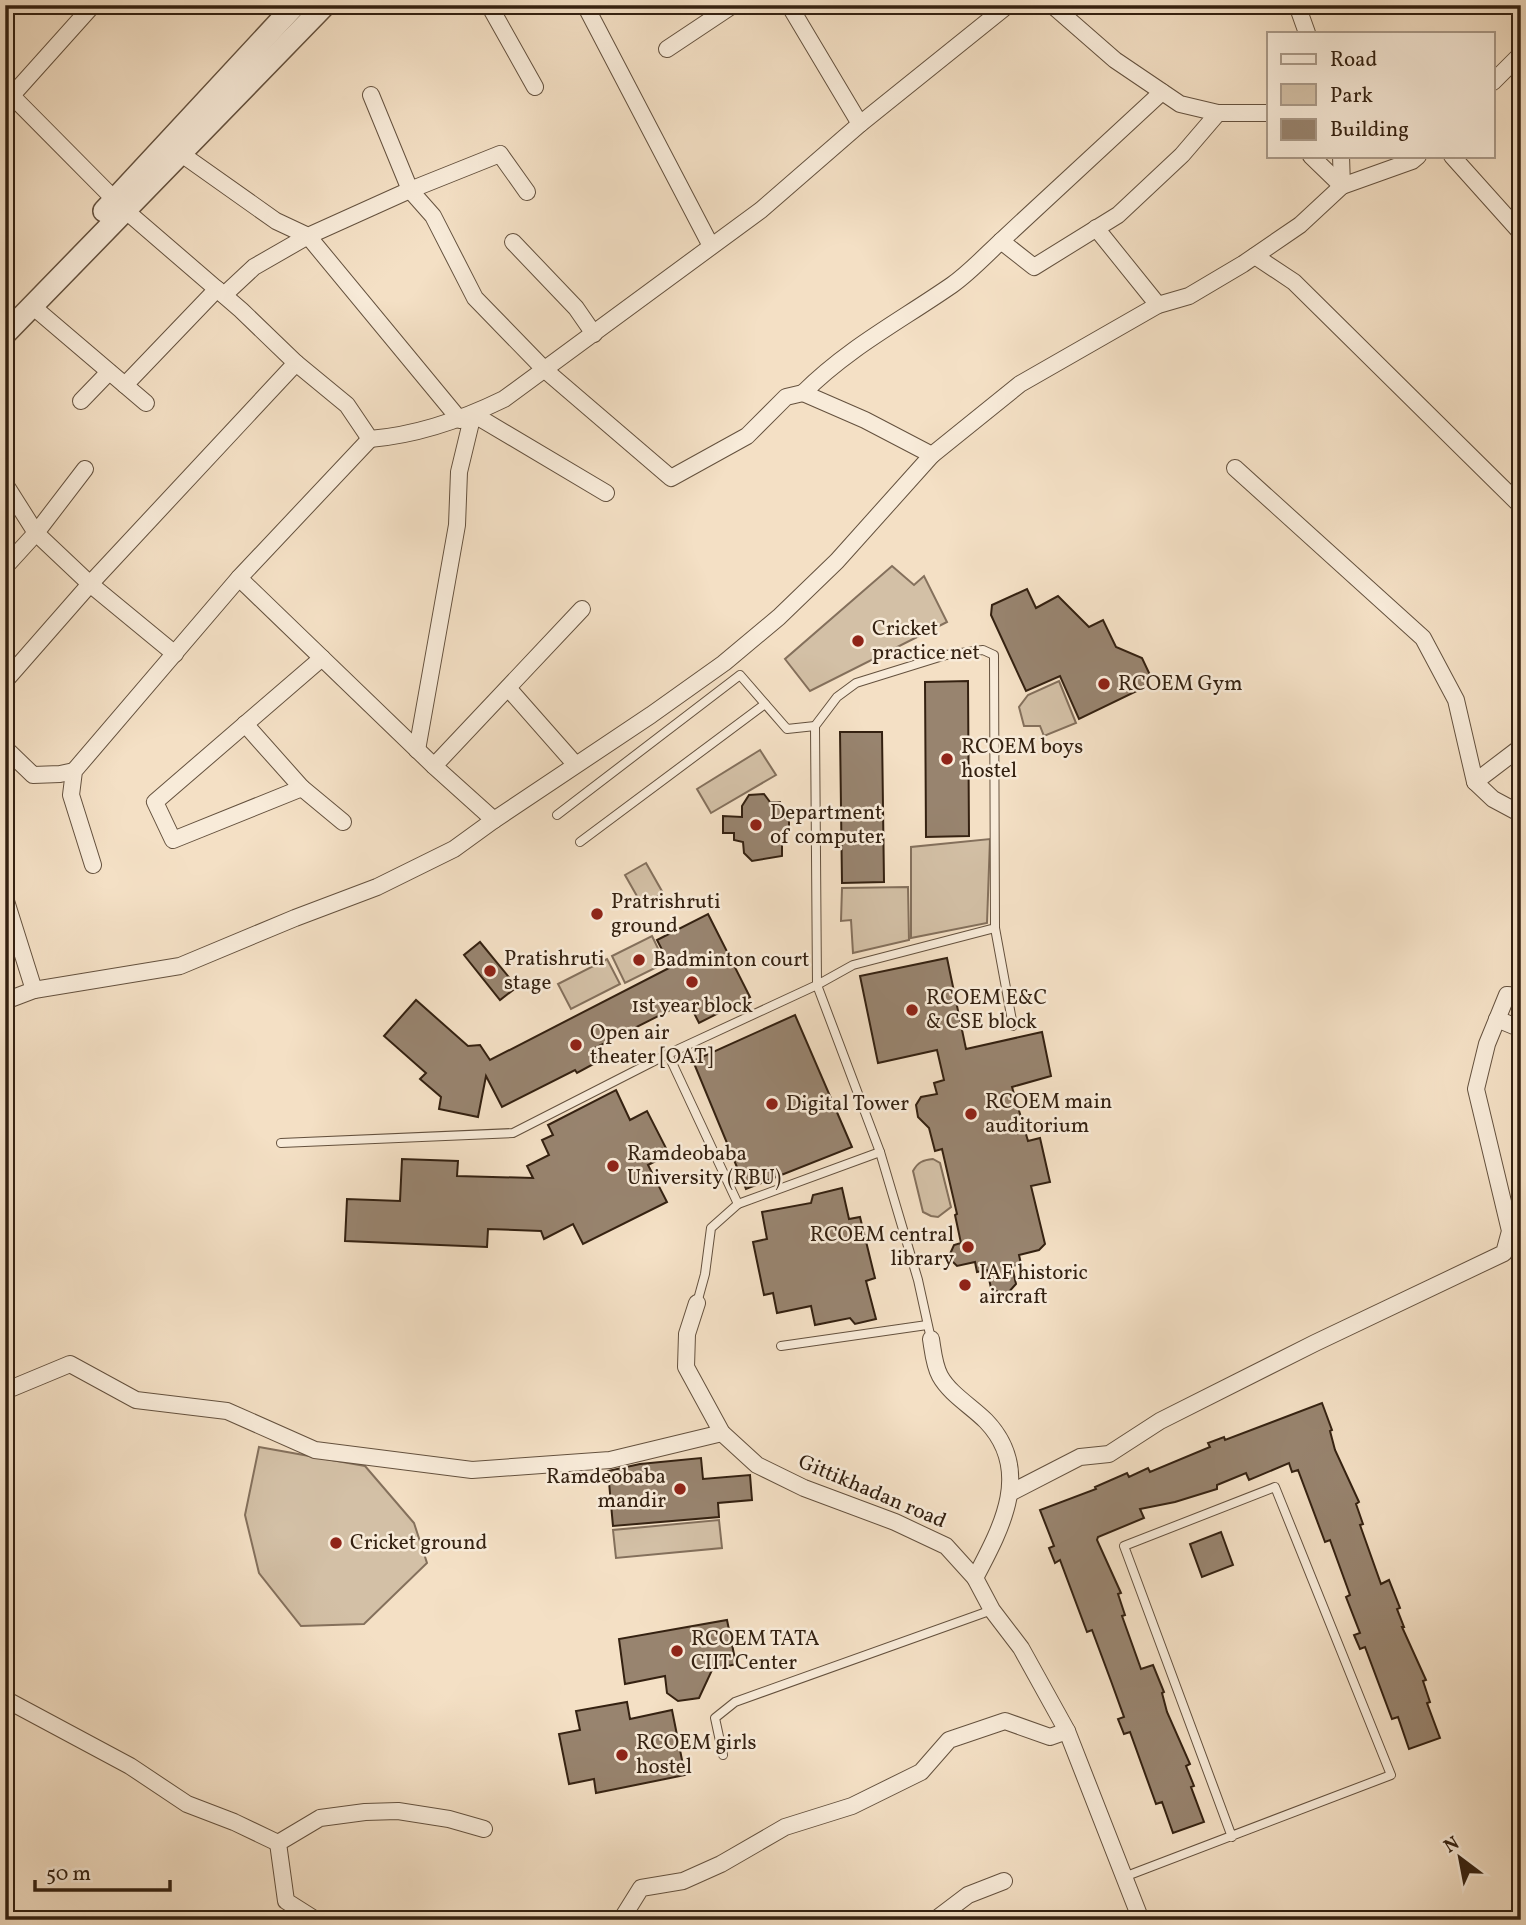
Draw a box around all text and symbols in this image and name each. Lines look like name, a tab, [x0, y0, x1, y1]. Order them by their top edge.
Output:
legend	[1267, 32, 1494, 158]
text: Road	[1330, 46, 1377, 75]
text: Park	[1330, 82, 1373, 111]
text: Building	[1330, 116, 1409, 145]
place label: Cricket practice net	[872, 615, 980, 668]
marker: Cricket practice net	[850, 633, 866, 649]
place label: RCOEM Gym	[1118, 670, 1243, 699]
marker: RCOEM Gym	[1096, 676, 1112, 692]
place label: RCOEM boys hostel	[961, 733, 1083, 786]
marker: RCOEM boys hostel	[939, 751, 955, 767]
place label: Department of computer	[770, 799, 884, 852]
marker: Department of computer	[748, 817, 764, 833]
place label: Pratrishruti ground	[611, 888, 720, 941]
marker: Pratrishruti ground	[589, 906, 605, 922]
place label: Pratishruti stage	[504, 945, 605, 998]
place label: Badminton court	[653, 946, 809, 975]
marker: Badminton court	[631, 952, 647, 968]
marker: Pratishruti stage	[482, 963, 498, 979]
marker: 1st year block	[684, 974, 700, 990]
place label: RCOEM E&C & CSE block	[926, 984, 1047, 1037]
place label: 1st year block	[631, 992, 753, 1021]
marker: RCOEM E&C & CSE block	[904, 1002, 920, 1018]
place label: Open air theater [OAT]	[590, 1019, 713, 1072]
marker: Open air theater [OAT]	[568, 1037, 584, 1053]
place label: RCOEM main auditorium	[985, 1088, 1112, 1141]
place label: Digital Tower	[786, 1090, 909, 1119]
marker: Digital Tower	[764, 1096, 780, 1112]
marker: RCOEM main auditorium	[963, 1106, 979, 1122]
place label: Ramdeobaba University (RBU)	[627, 1140, 781, 1193]
marker: Ramdeobaba University (RBU)	[605, 1158, 621, 1174]
place label: RCOEM central library	[810, 1221, 955, 1274]
marker: RCOEM central library	[960, 1239, 976, 1255]
place label: IAF historic aircraft	[979, 1259, 1088, 1312]
marker: IAF historic aircraft	[957, 1277, 973, 1293]
street label: Gittikhadan road	[793, 1448, 951, 1536]
place label: Ramdeobaba mandir	[546, 1463, 666, 1516]
marker: Ramdeobaba mandir	[672, 1481, 688, 1497]
place label: Cricket ground	[350, 1529, 487, 1558]
marker: Cricket ground	[328, 1535, 344, 1551]
place label: RCOEM TATA CIIT Center	[691, 1625, 820, 1678]
marker: RCOEM TATA CIIT Center	[669, 1643, 685, 1659]
place label: RCOEM girls hostel	[636, 1729, 757, 1782]
marker: RCOEM girls hostel	[614, 1747, 630, 1763]
north arrow	[1424, 1824, 1494, 1894]
text: N	[1439, 1830, 1465, 1860]
scale bar	[35, 1848, 170, 1892]
text: 50 m	[46, 1860, 91, 1889]

